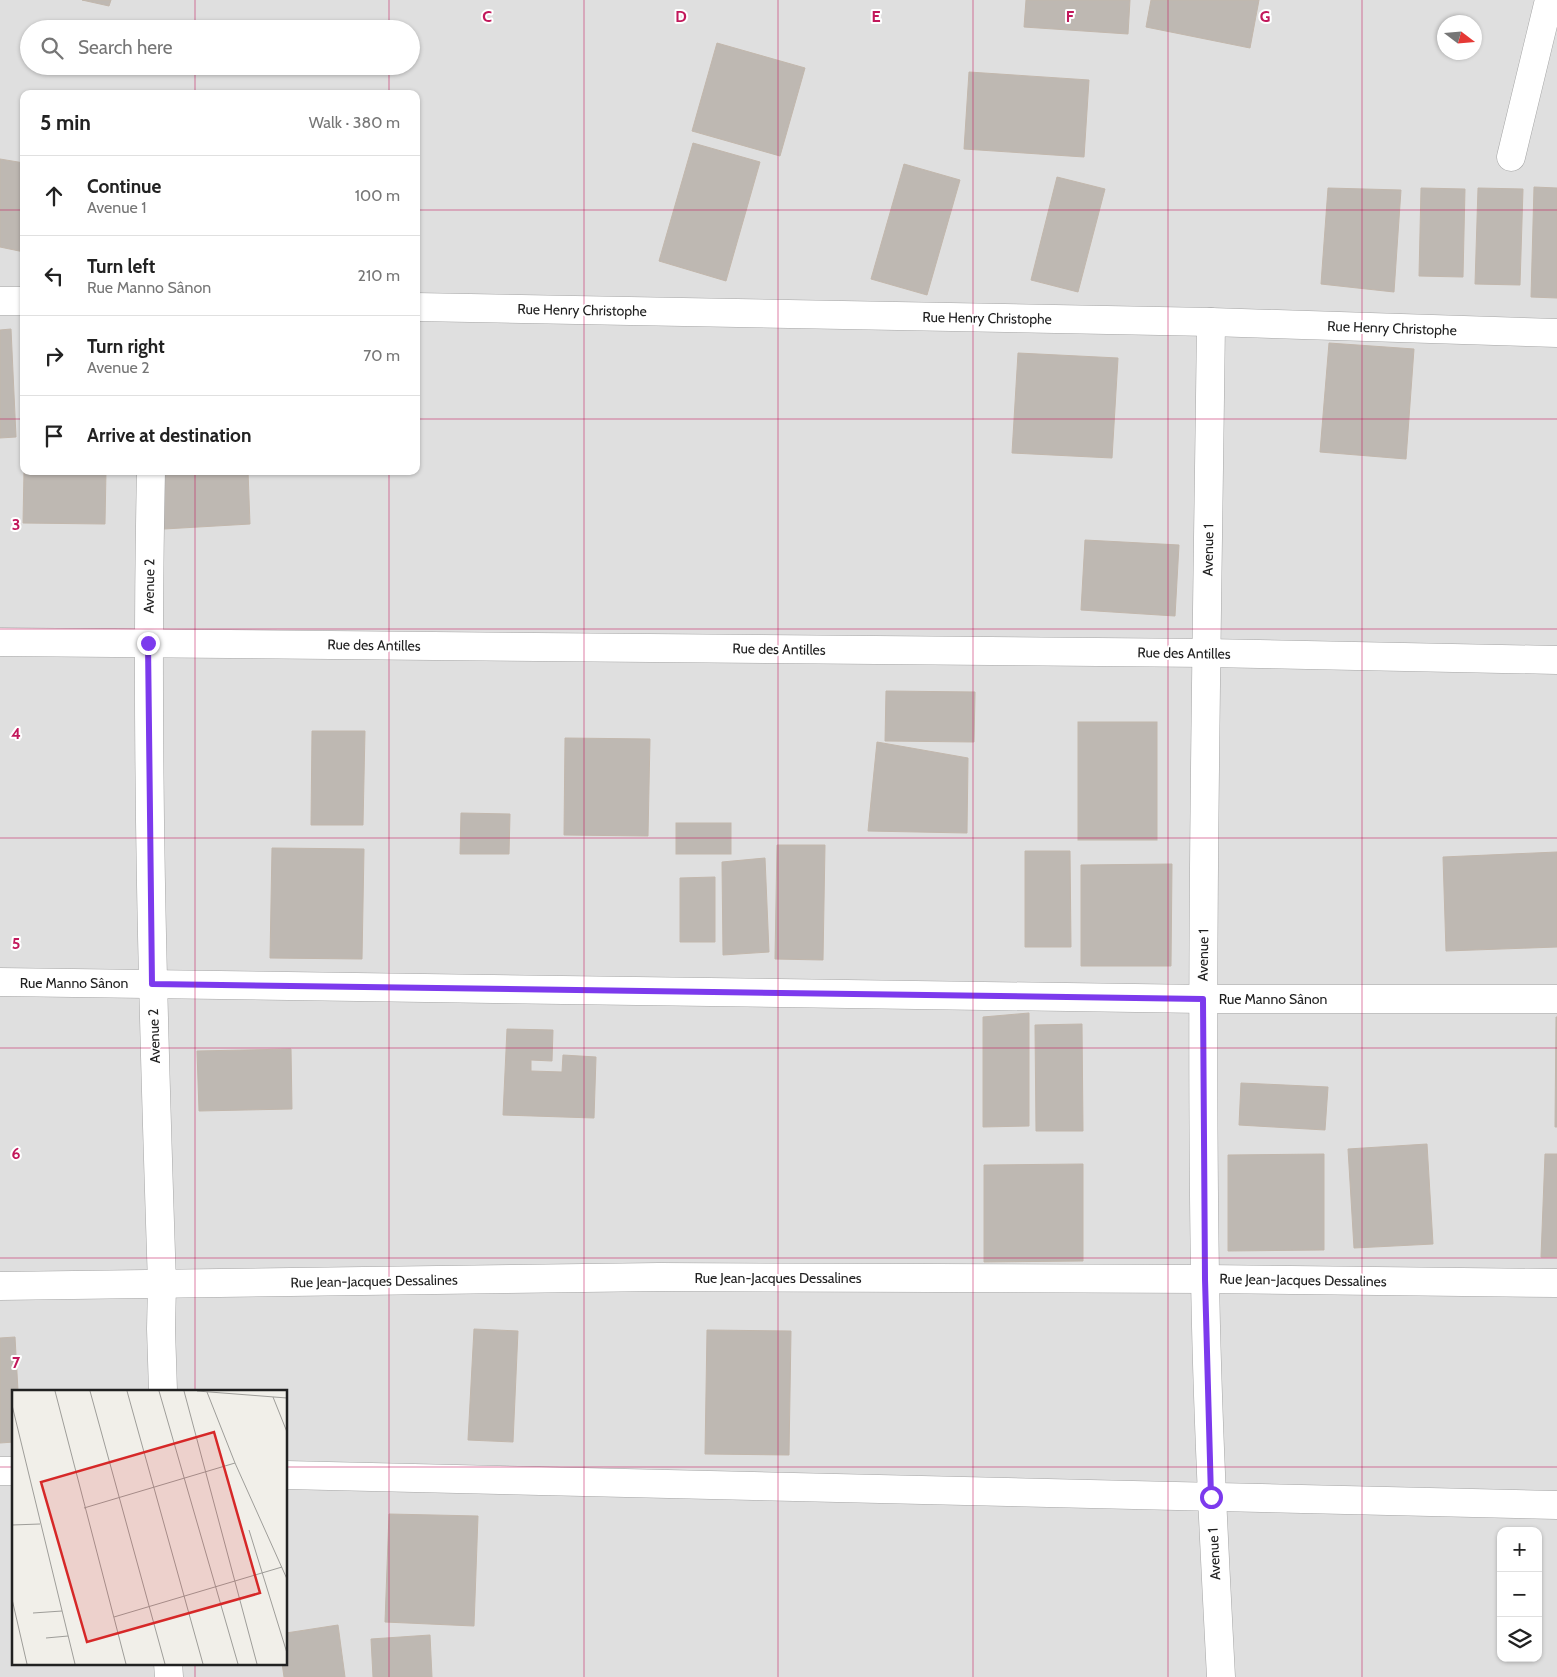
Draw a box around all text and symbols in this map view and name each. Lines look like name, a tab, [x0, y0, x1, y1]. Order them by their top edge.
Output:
text: C	[482, 7, 492, 26]
text: D	[675, 7, 687, 26]
text: E	[871, 7, 881, 26]
text: F	[1066, 7, 1075, 26]
text: G	[1260, 7, 1270, 26]
north arrow	[1437, 15, 1482, 60]
search box	[20, 20, 420, 75]
icon: search	[38, 34, 66, 62]
text: Search here	[78, 36, 172, 59]
text: 5 min	[40, 110, 91, 135]
text: Walk · 380 m	[309, 113, 400, 132]
text: Continue	[87, 175, 161, 198]
icon: ahead	[40, 182, 68, 210]
text: 100 m	[355, 186, 400, 205]
text: Avenue 1	[87, 198, 147, 217]
text: Turn left	[87, 255, 155, 278]
icon: left	[40, 262, 68, 290]
text: 210 m	[358, 266, 400, 285]
text: Rue Manno Sânon	[87, 278, 211, 297]
street label: Rue Henry Christophe	[517, 300, 647, 320]
street label: Rue Henry Christophe	[922, 308, 1052, 328]
street label: Rue Henry Christophe	[1327, 317, 1457, 339]
text: Turn right	[87, 335, 165, 358]
icon: right	[40, 342, 68, 370]
text: 70 m	[363, 346, 400, 365]
text: Avenue 2	[87, 358, 150, 377]
icon: arrive	[40, 422, 68, 450]
text: Arrive at destination	[87, 424, 251, 447]
text: 3	[12, 515, 20, 534]
street label: Avenue 1	[1199, 524, 1217, 576]
street label: Avenue 2	[140, 558, 158, 614]
route end	[137, 632, 160, 655]
street label: Rue des Antilles	[327, 635, 421, 655]
street label: Rue des Antilles	[732, 639, 826, 659]
street label: Rue des Antilles	[1137, 643, 1231, 663]
text: 4	[11, 724, 21, 743]
street label: Avenue 1	[1194, 929, 1212, 981]
text: 5	[12, 934, 20, 953]
street label: Rue Manno Sânon	[20, 974, 129, 992]
street label: Rue Manno Sânon	[1219, 990, 1328, 1008]
street label: Avenue 2	[144, 1008, 164, 1064]
text: 6	[12, 1144, 21, 1163]
street label: Rue Jean-Jacques Dessalines	[694, 1269, 862, 1287]
street label: Rue Jean-Jacques Dessalines	[1219, 1270, 1387, 1290]
street label: Rue Jean-Jacques Dessalines	[290, 1271, 458, 1291]
text: 7	[12, 1353, 21, 1372]
inset map	[12, 1390, 288, 1664]
route start	[1200, 1486, 1223, 1509]
map controls	[1497, 1527, 1542, 1662]
button: +	[1497, 1527, 1542, 1572]
street label: Avenue 1	[1204, 1528, 1224, 1580]
button: −	[1497, 1572, 1542, 1617]
button: layers	[1497, 1617, 1542, 1662]

